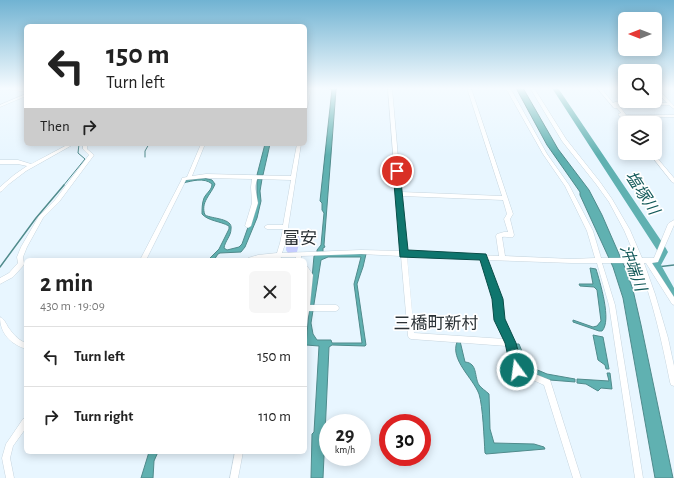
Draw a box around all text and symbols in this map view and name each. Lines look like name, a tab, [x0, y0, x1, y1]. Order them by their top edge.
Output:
north arrow	[618, 12, 662, 56]
map controls	[618, 12, 662, 160]
icon: left	[40, 40, 92, 92]
text: 150 m	[106, 41, 170, 69]
button: search	[618, 64, 662, 108]
text: Turn left	[106, 74, 165, 92]
icon: right	[78, 116, 100, 138]
button: layers	[618, 116, 662, 160]
text: Then	[40, 119, 70, 134]
pin	[380, 154, 414, 188]
icon: arrive	[386, 160, 408, 182]
water label: 塩塚川	[622, 168, 664, 219]
district label: 富安	[283, 230, 317, 247]
water label: 沖端川	[617, 242, 650, 295]
button: close	[249, 271, 291, 313]
text: 2 min	[40, 272, 93, 296]
text: 430 m · 19:09	[40, 300, 105, 313]
district label: 三橋町新村	[394, 314, 479, 332]
icon: left	[40, 346, 62, 368]
text: Turn left	[74, 349, 125, 364]
text: 150 m	[257, 349, 291, 364]
position arrow	[496, 349, 538, 391]
icon: right	[40, 406, 62, 428]
text: Turn right	[74, 409, 133, 424]
text: 110 m	[258, 409, 291, 424]
speed limit sign: 30	[379, 414, 431, 466]
text: 29	[335, 425, 355, 445]
text: km/h	[335, 445, 355, 455]

